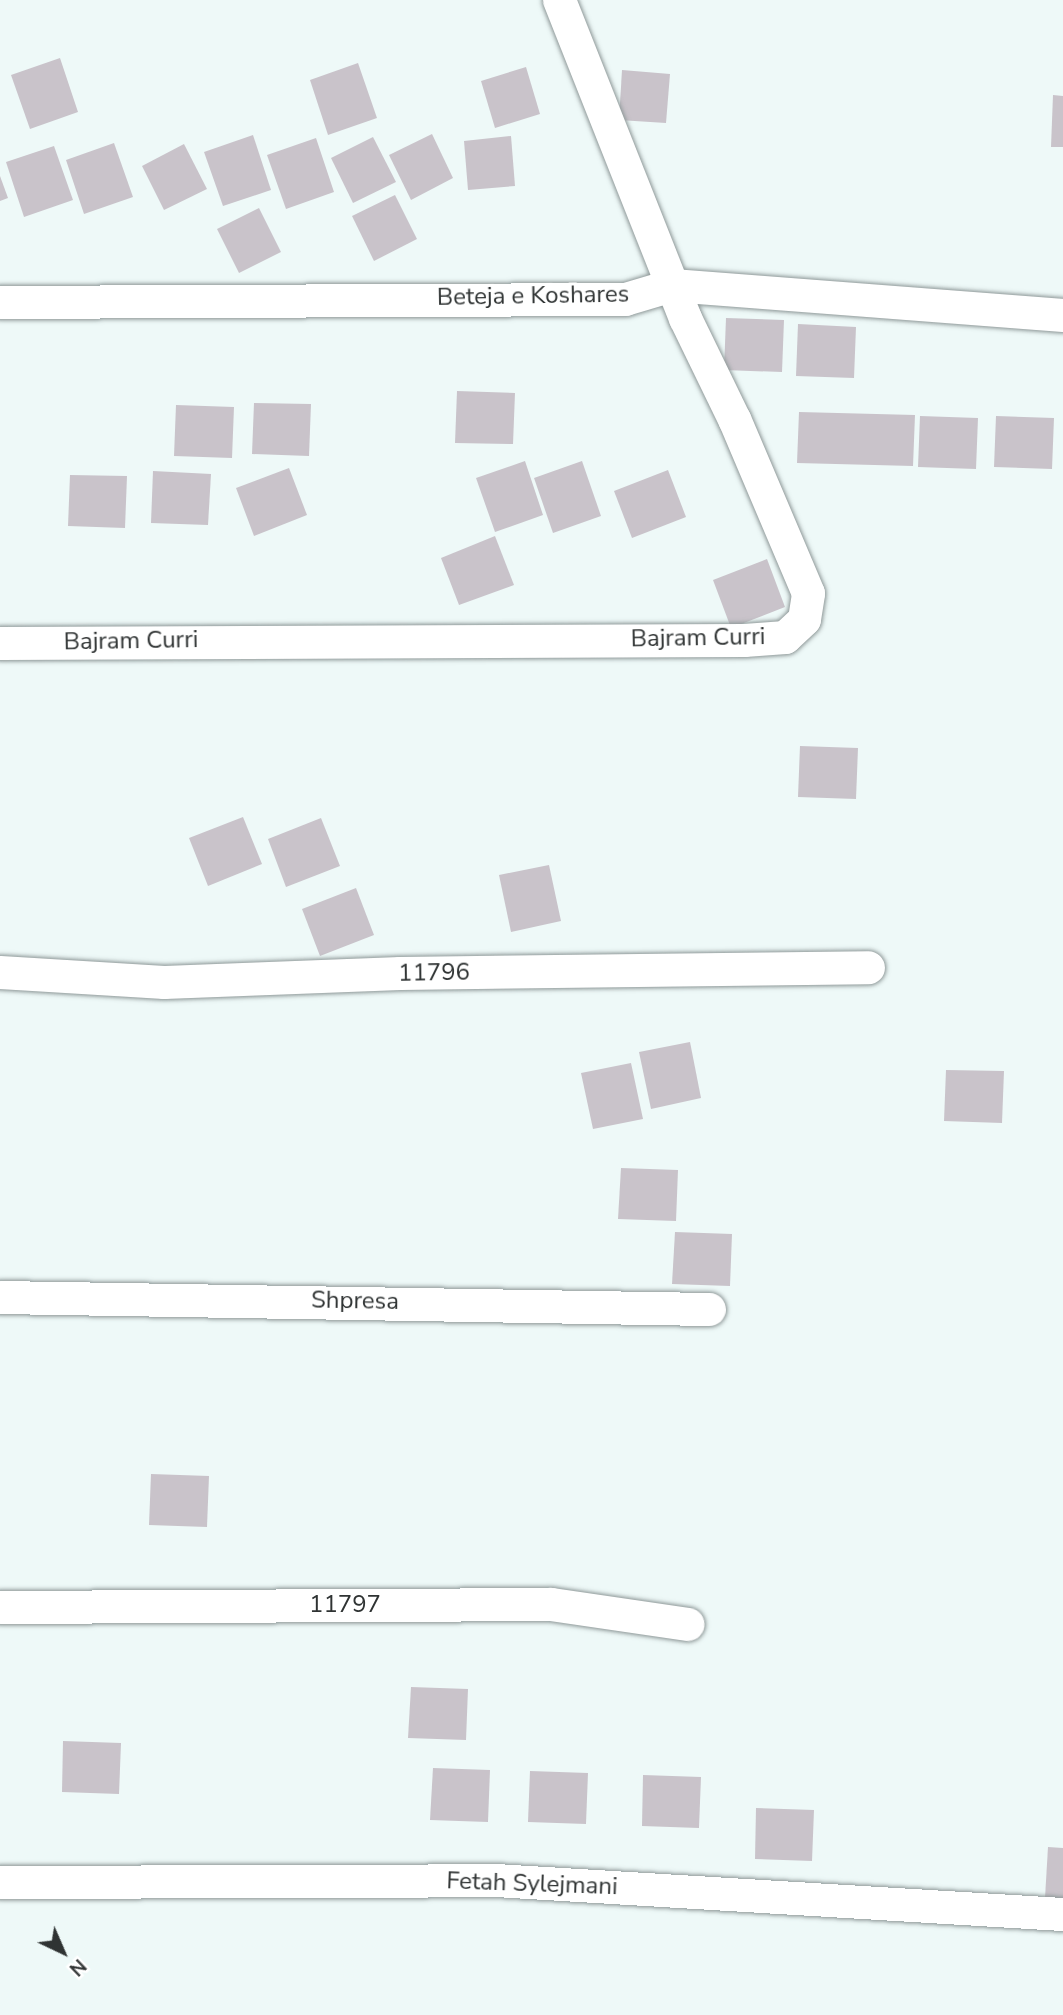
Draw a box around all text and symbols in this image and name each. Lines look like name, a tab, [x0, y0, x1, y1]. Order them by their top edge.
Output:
street label: Beteja e Koshares	[437, 280, 629, 312]
street label: Bajram Curri	[630, 622, 766, 654]
street label: Bajram Curri	[63, 625, 199, 657]
street label: 11796	[398, 958, 470, 988]
street label: Shpresa	[311, 1286, 399, 1316]
street label: 11797	[309, 1591, 381, 1619]
street label: Fetah Sylejmani	[446, 1867, 618, 1901]
north arrow	[28, 1917, 98, 1987]
text: N	[63, 1953, 92, 1981]

